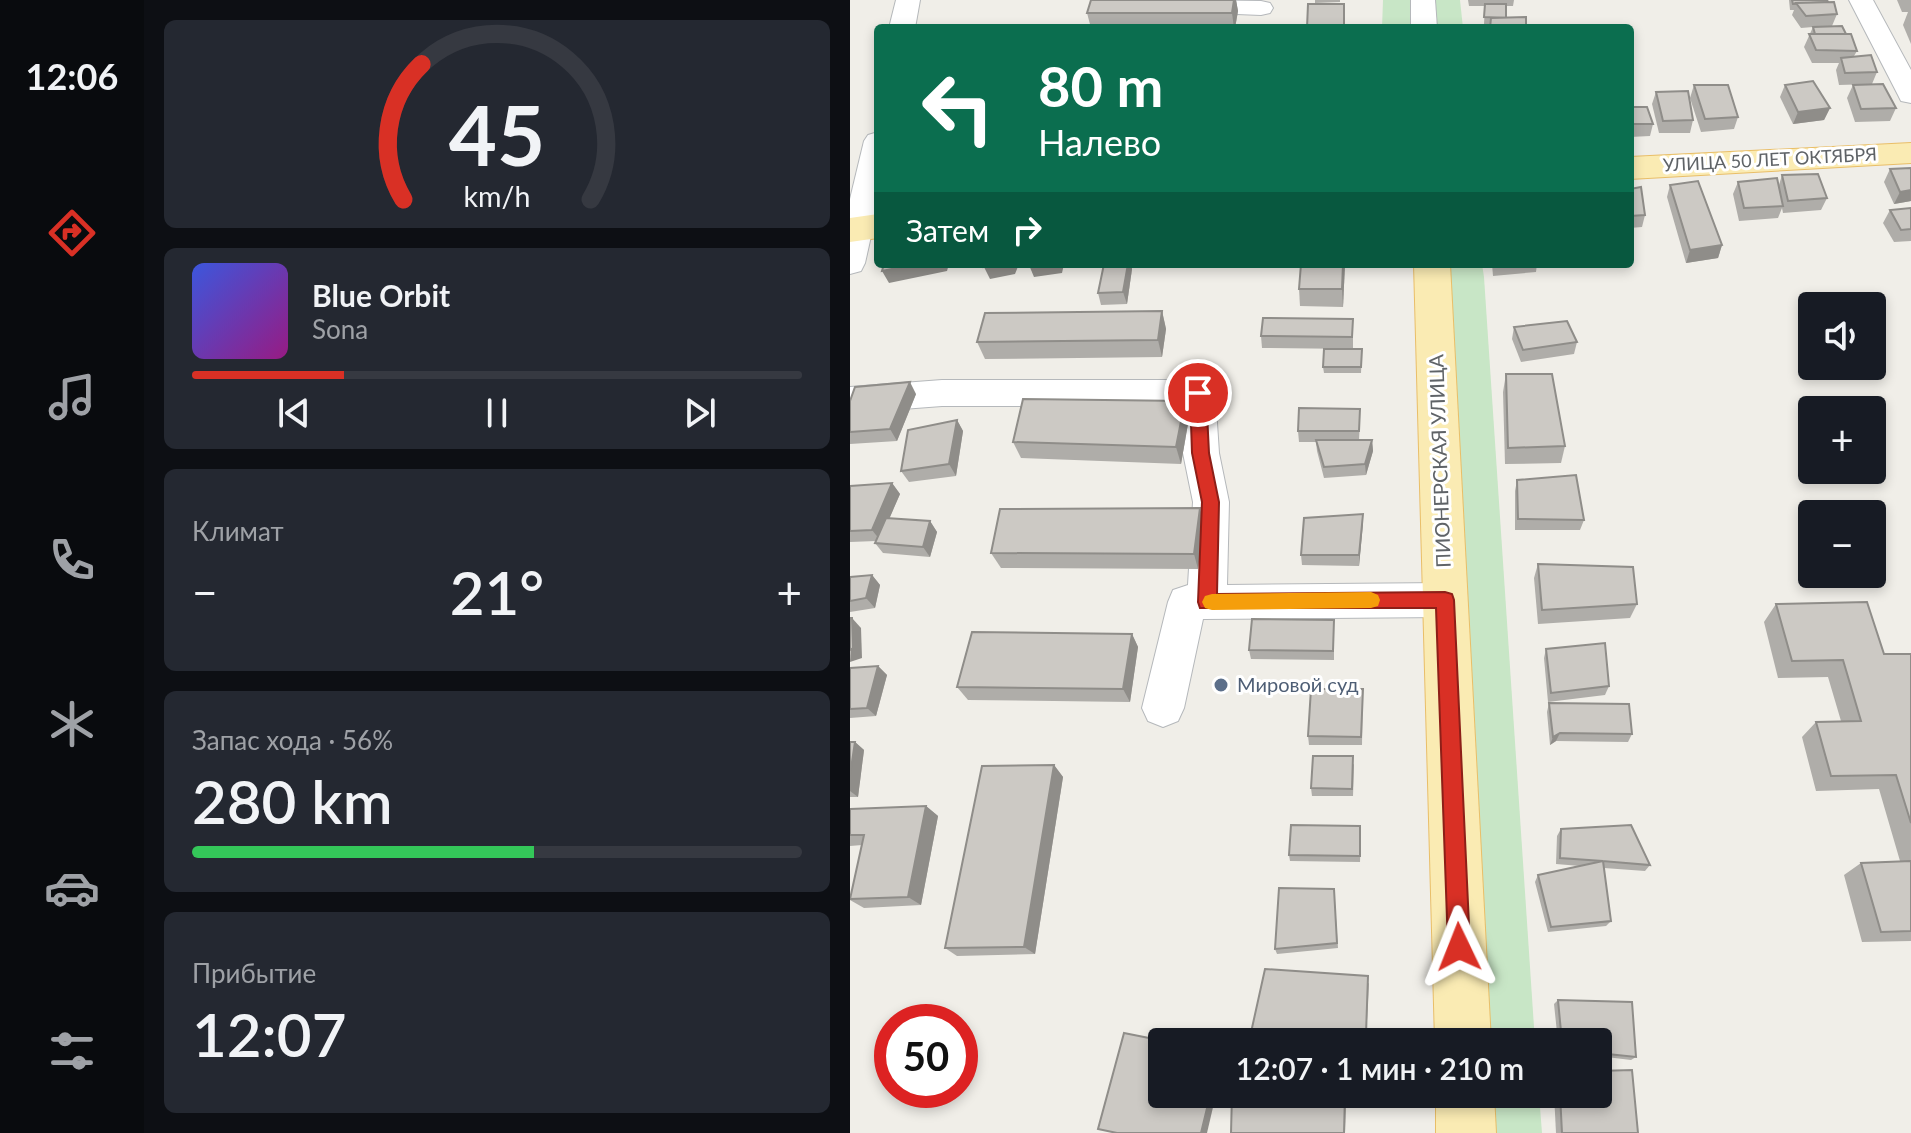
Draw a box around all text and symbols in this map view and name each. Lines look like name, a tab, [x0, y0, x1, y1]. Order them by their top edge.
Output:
text: 80 m	[1038, 52, 1163, 119]
text: 12:06	[26, 54, 118, 98]
icon: left	[906, 56, 1010, 160]
text: 45	[449, 84, 545, 184]
text: Налево	[1038, 120, 1161, 164]
street label: УЛИЦА 50 ЛЕТ ОКТЯБРЯ	[1662, 142, 1878, 176]
text: km/h	[464, 179, 530, 213]
icon: directions	[44, 205, 100, 261]
icon: right	[1005, 208, 1049, 252]
text: Затем	[906, 212, 989, 248]
text: Blue Orbit	[312, 277, 450, 313]
map controls	[1798, 292, 1886, 588]
button: sound	[1798, 292, 1886, 380]
text: Sona	[312, 313, 368, 345]
street label: ПИОНЕРСКАЯ УЛИЦА	[1423, 353, 1455, 568]
pin	[1164, 359, 1232, 427]
icon: music	[44, 369, 100, 425]
icon: arrive	[1176, 371, 1220, 415]
icon: previous	[272, 391, 316, 435]
icon: pause	[475, 391, 519, 435]
icon: next	[678, 391, 722, 435]
button: +	[1798, 396, 1886, 484]
button: −	[1798, 500, 1886, 588]
text: Климат	[192, 515, 284, 547]
icon: phone	[44, 532, 100, 588]
text: 21°	[450, 556, 544, 628]
text: −	[192, 566, 218, 618]
text: +	[776, 566, 802, 618]
place label: Мировой суд	[1237, 672, 1359, 696]
marker: Мировой суд	[1212, 676, 1230, 694]
icon: climate	[44, 696, 100, 752]
text: Запас хода · 56%	[192, 724, 393, 756]
text: 280 km	[192, 765, 393, 837]
icon: car	[44, 860, 100, 916]
position arrow	[1417, 905, 1501, 989]
text: Прибытие	[192, 957, 316, 989]
text: 12:07	[192, 998, 346, 1070]
speed limit sign: 50	[874, 1004, 978, 1108]
icon: filters	[44, 1023, 100, 1079]
text: 12:07 · 1 мин · 210 m	[1236, 1050, 1524, 1086]

